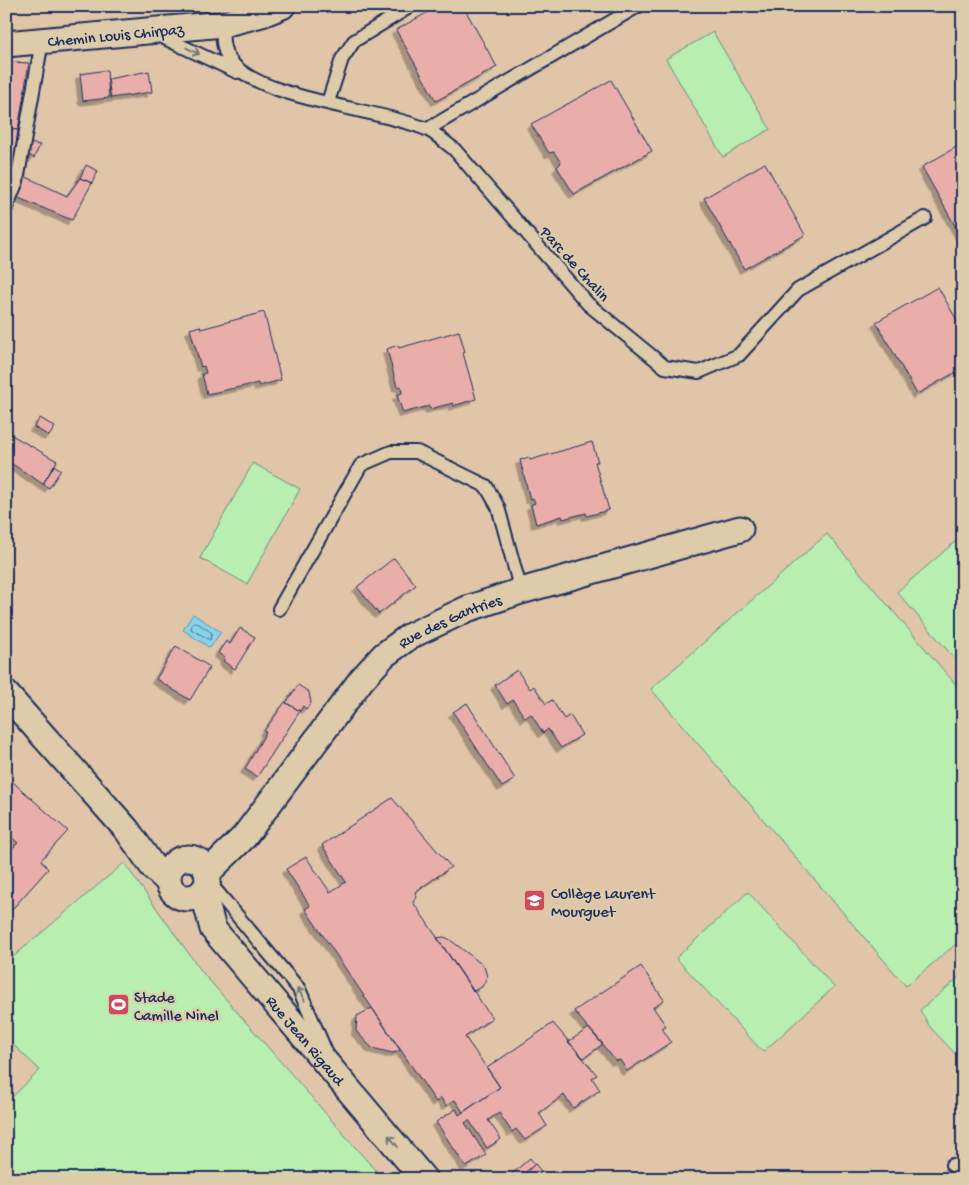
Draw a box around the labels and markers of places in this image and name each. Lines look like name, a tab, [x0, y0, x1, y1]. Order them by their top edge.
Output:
place label: Collège Laurent Mourguet	[551, 886, 656, 923]
school or university icon: Collège Laurent Mourguet	[523, 889, 547, 913]
place label: Stade Camille Ninel	[134, 990, 219, 1027]
sports icon: Stade Camille Ninel	[106, 993, 130, 1017]

